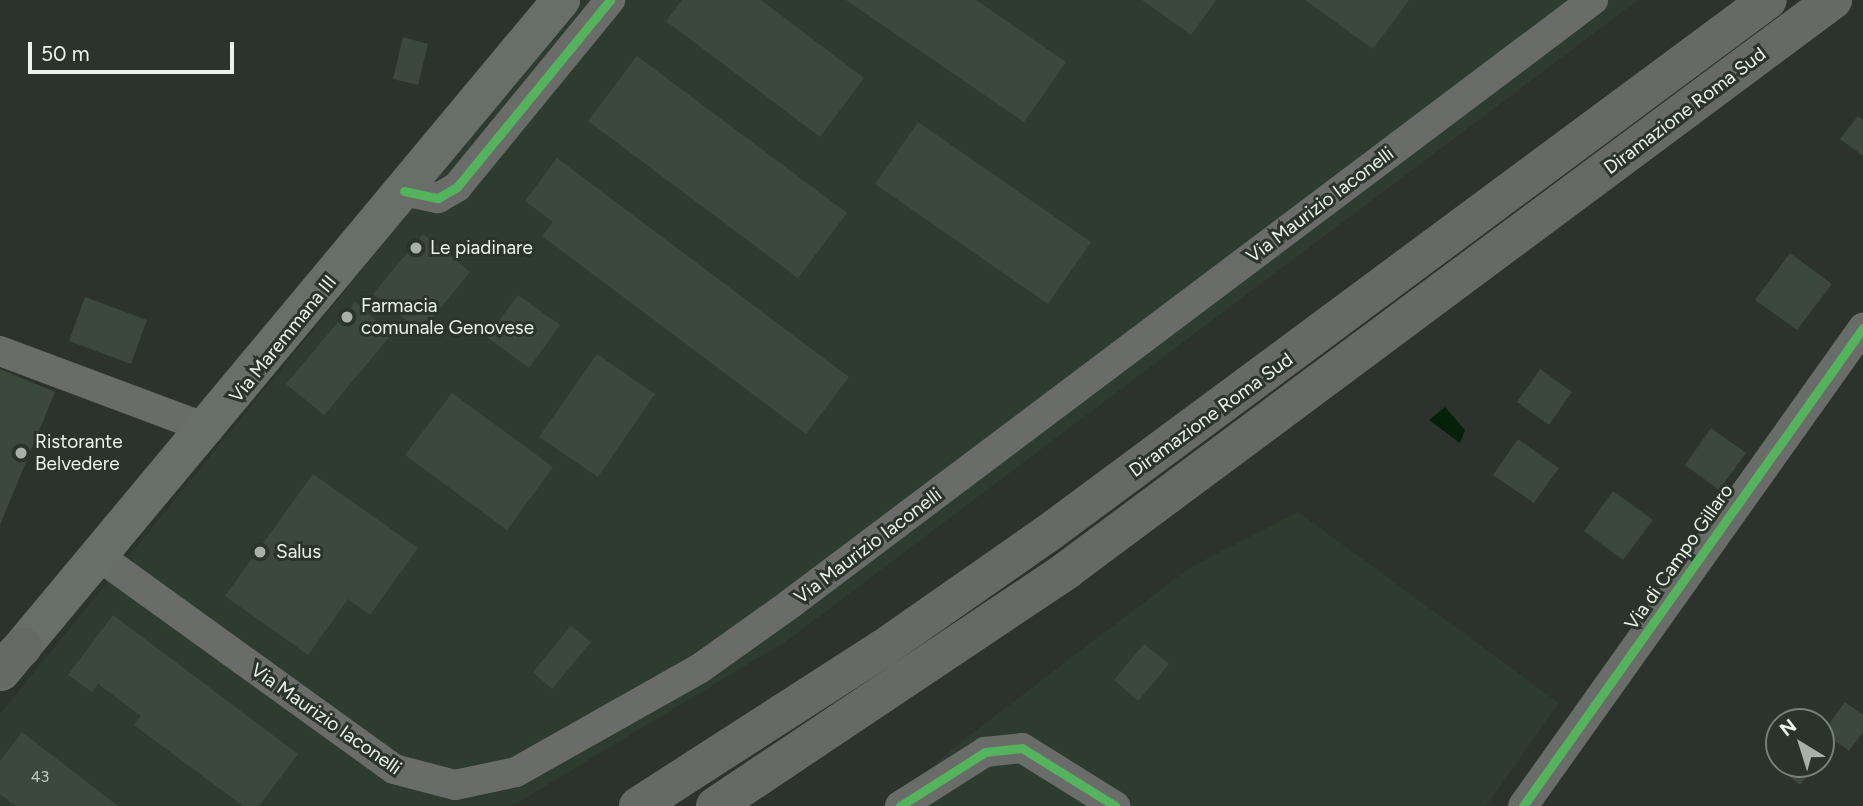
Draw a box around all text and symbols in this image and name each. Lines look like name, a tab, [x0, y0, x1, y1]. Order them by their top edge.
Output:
scale bar	[32, 28, 238, 72]
text: 50 m	[41, 41, 90, 66]
street label: Diramazione Roma Sud	[1600, 43, 1770, 179]
street label: Via Maurizio Iaconelli	[1242, 142, 1398, 268]
place label: Le piadinare	[430, 237, 533, 259]
marker: Le piadinare	[408, 240, 424, 256]
street label: Via Maremmana III	[225, 271, 341, 407]
place label: Farmacia comunale Genovese	[361, 295, 534, 339]
marker: Farmacia comunale Genovese	[339, 309, 355, 325]
street label: Diramazione Roma Sud	[1125, 348, 1297, 482]
place label: Ristorante Belvedere	[35, 431, 123, 475]
marker: Ristorante Belvedere	[13, 445, 29, 461]
street label: Via di Campo Gillaro	[1620, 480, 1738, 634]
street label: Via Maurizio Iaconelli	[790, 483, 946, 609]
place label: Salus	[276, 541, 321, 563]
marker: Salus	[250, 542, 270, 562]
street label: Via Maurizio Iaconelli	[246, 658, 406, 780]
north arrow	[1765, 708, 1835, 778]
text: N	[1775, 714, 1801, 741]
house number: 43	[31, 767, 49, 787]

